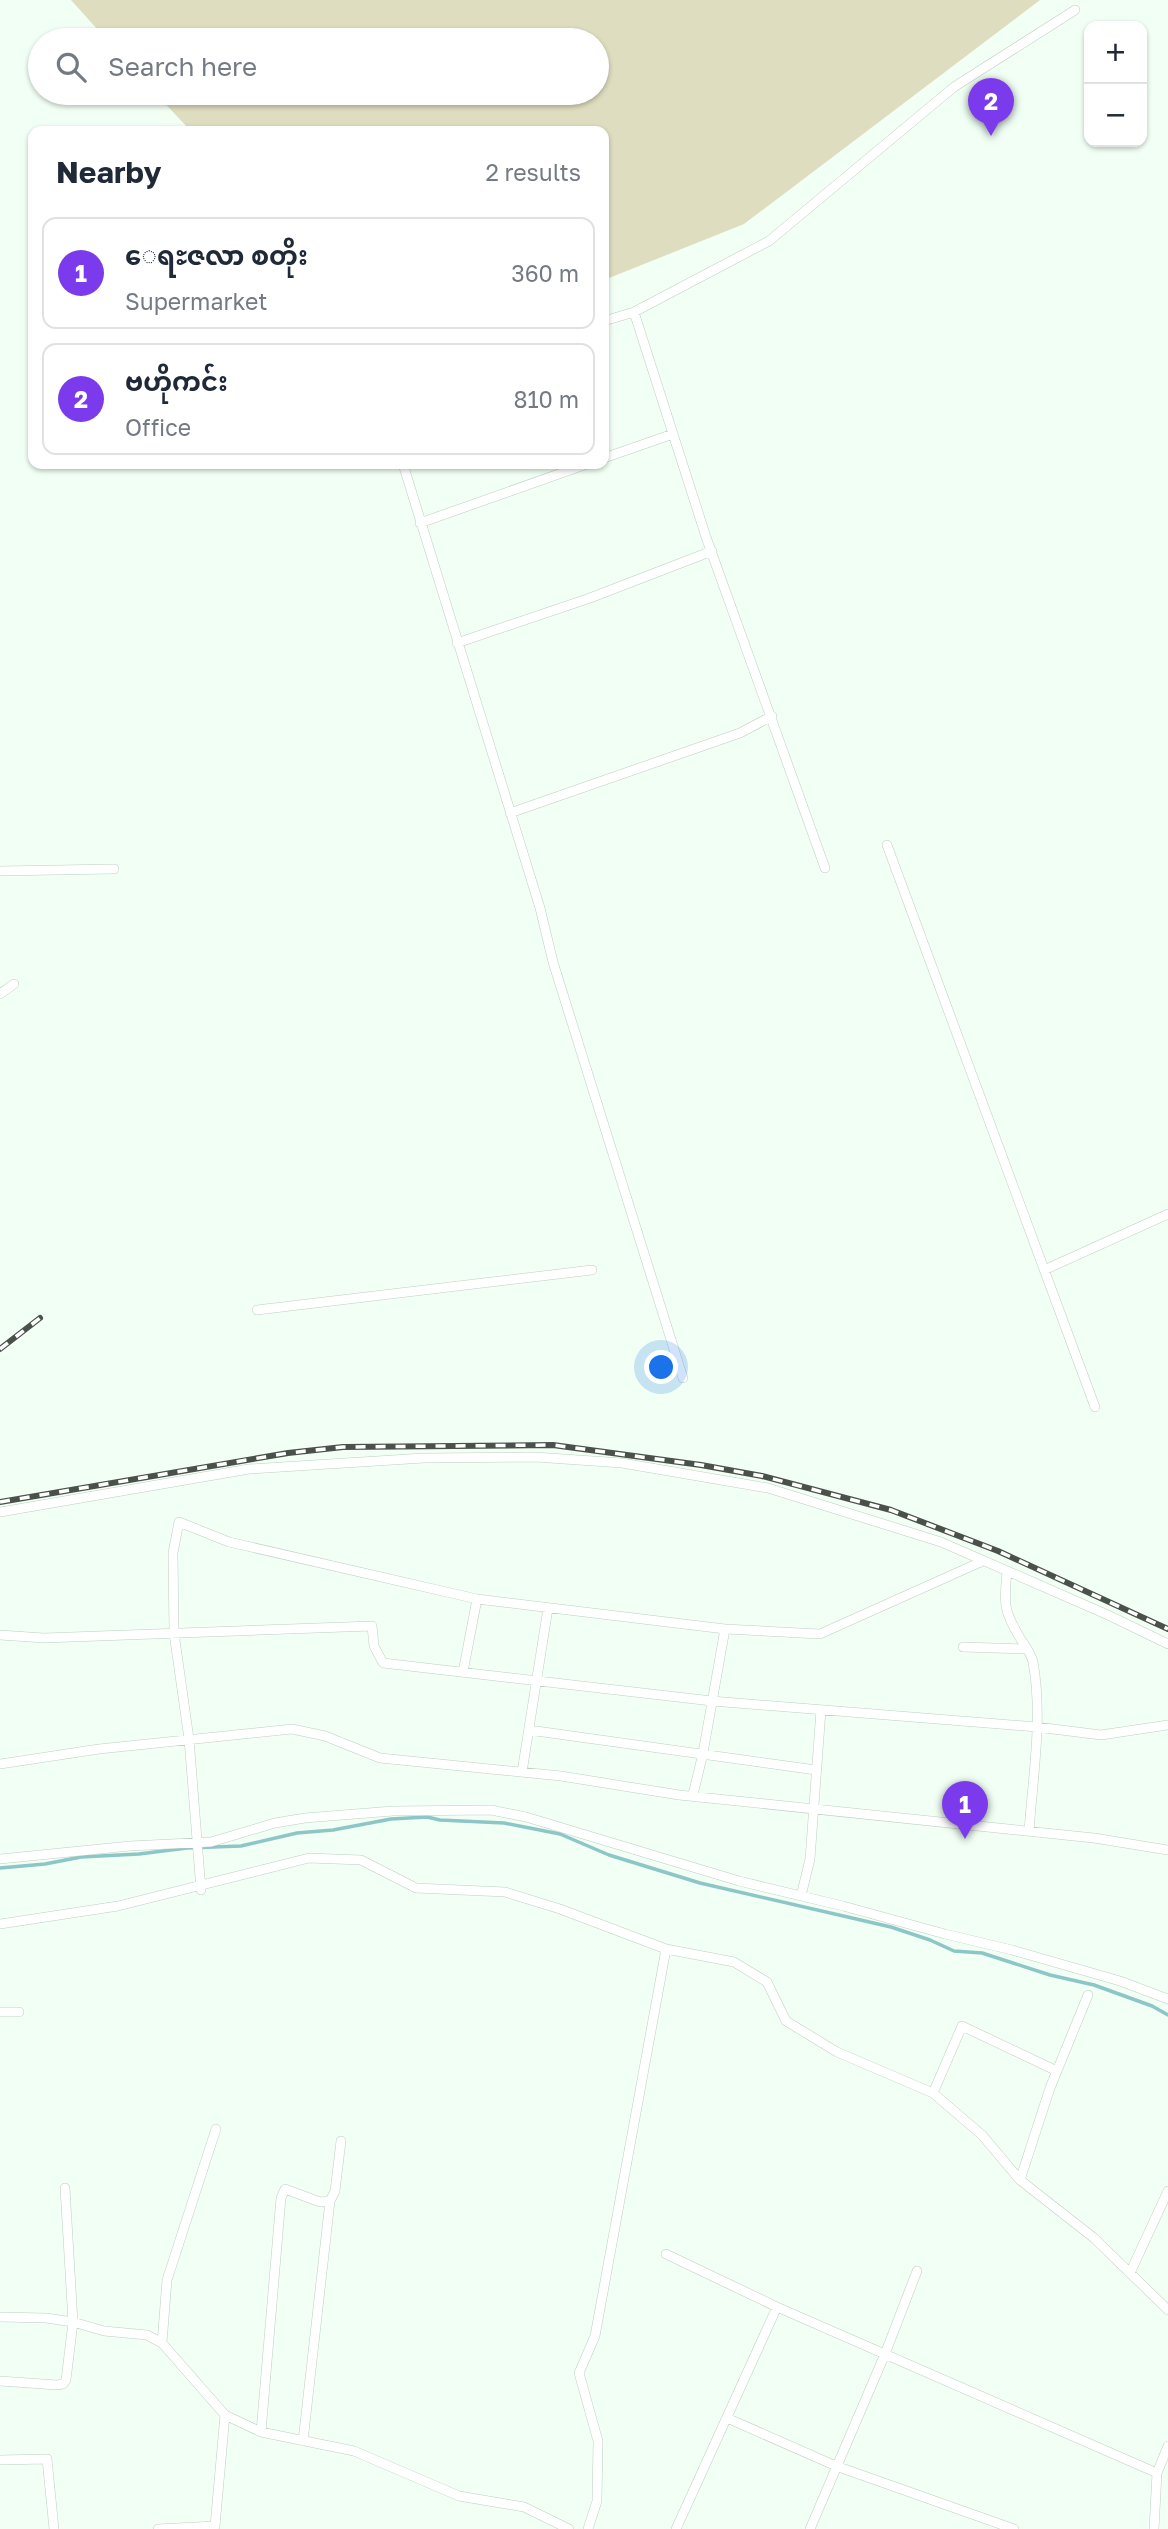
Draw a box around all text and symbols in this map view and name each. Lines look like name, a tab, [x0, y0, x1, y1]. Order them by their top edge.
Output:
map controls	[1084, 21, 1147, 147]
button: +	[1084, 21, 1147, 84]
search box	[28, 28, 609, 105]
icon: search	[52, 48, 90, 86]
text: Search here	[108, 51, 257, 82]
pin: 2	[968, 78, 1014, 136]
button: −	[1084, 84, 1147, 147]
text: Nearby	[56, 154, 161, 190]
text: 2 results	[485, 158, 581, 186]
text: ေရႊဇလာ စတိုး	[125, 240, 308, 271]
text: 1	[75, 259, 87, 287]
text: 360 m	[511, 259, 579, 287]
text: Supermarket	[125, 287, 268, 315]
text: ဗဟိုကင်း	[125, 366, 228, 397]
text: 2	[74, 385, 88, 413]
text: 810 m	[513, 385, 579, 413]
text: Office	[125, 413, 191, 441]
your location	[644, 1350, 678, 1384]
pin: 1	[942, 1781, 988, 1839]

